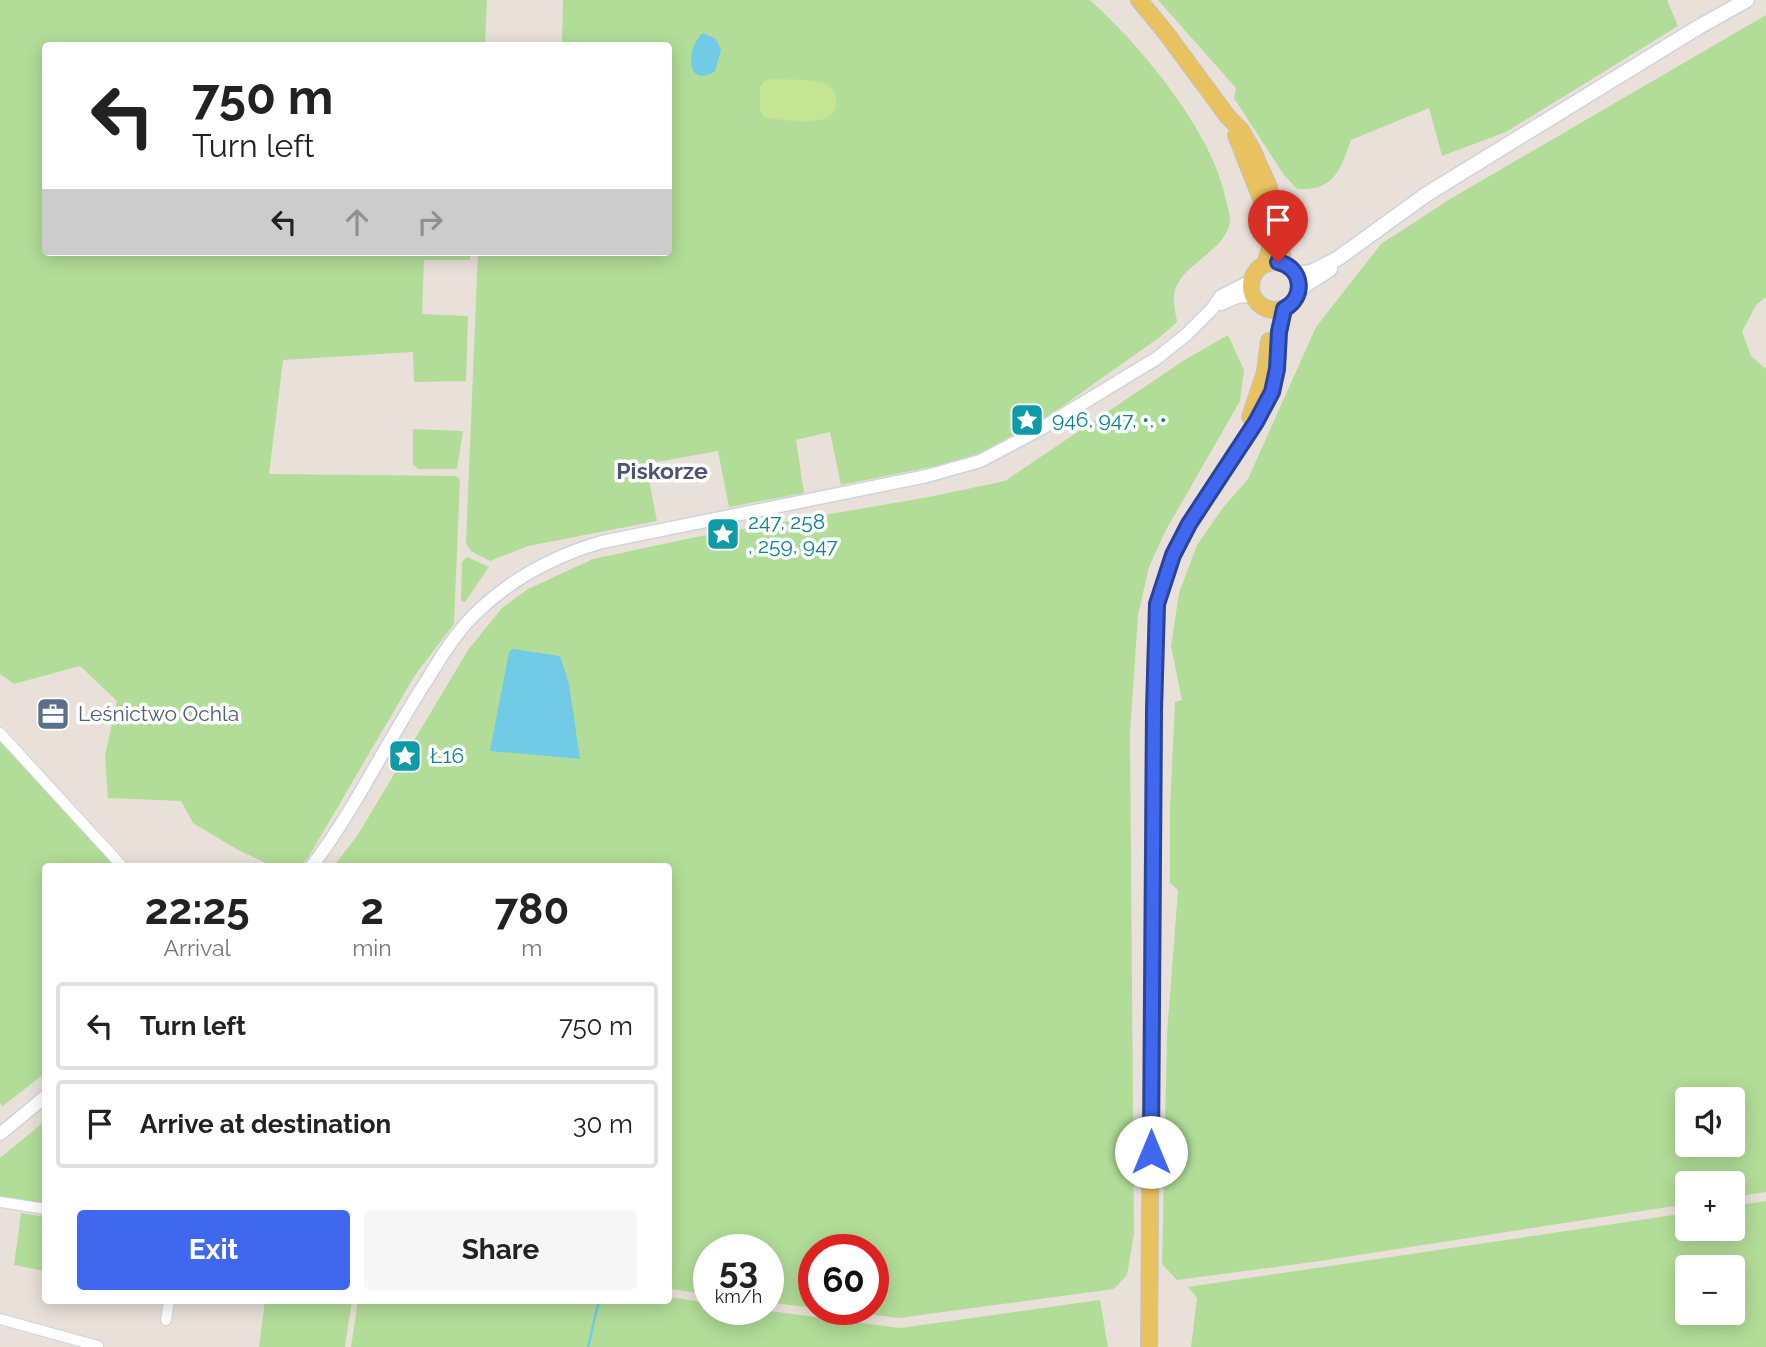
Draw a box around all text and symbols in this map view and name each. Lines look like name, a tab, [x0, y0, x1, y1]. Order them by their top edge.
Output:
text: 750 m	[192, 68, 333, 125]
icon: left	[77, 70, 168, 161]
text: Turn left	[192, 127, 314, 164]
pin	[1248, 190, 1308, 262]
icon: arrive	[1259, 201, 1297, 239]
icon: left	[265, 203, 303, 241]
icon: ahead	[338, 203, 376, 241]
icon: right	[411, 203, 449, 241]
place icon: 946, 947, •, •	[1008, 401, 1046, 439]
place label: 946, 947, •, •	[1052, 407, 1167, 432]
district label: Piskorze	[616, 457, 708, 484]
place label: 247, 258 , 259, 947	[748, 509, 839, 558]
place icon: 247, 258 , 259, 947	[704, 515, 742, 553]
office icon: Leśnictwo Ochla	[34, 695, 72, 733]
place label: Leśnictwo Ochla	[78, 701, 239, 726]
place icon: Ł16	[386, 737, 424, 775]
place label: Ł16	[430, 743, 464, 768]
text: 22:25	[145, 885, 249, 934]
text: 2	[360, 885, 384, 934]
text: 780	[495, 885, 569, 934]
text: Arrival	[163, 934, 231, 961]
text: min	[352, 934, 392, 961]
text: m	[521, 934, 542, 961]
icon: left	[81, 1007, 119, 1045]
text: Turn left	[140, 1011, 246, 1041]
text: 750 m	[559, 1011, 633, 1041]
map controls	[1675, 1087, 1745, 1325]
button: sound	[1675, 1087, 1745, 1157]
icon: arrive	[81, 1105, 119, 1143]
text: Arrive at destination	[140, 1109, 391, 1139]
text: 30 m	[573, 1109, 633, 1139]
position arrow	[1114, 1115, 1188, 1189]
button: +	[1675, 1171, 1745, 1241]
button: Exit	[77, 1210, 350, 1290]
button: Share	[364, 1210, 637, 1290]
speed limit sign: 60	[798, 1234, 889, 1325]
text: 53	[719, 1250, 758, 1291]
button: −	[1675, 1255, 1745, 1325]
text: km/h	[715, 1286, 762, 1307]

